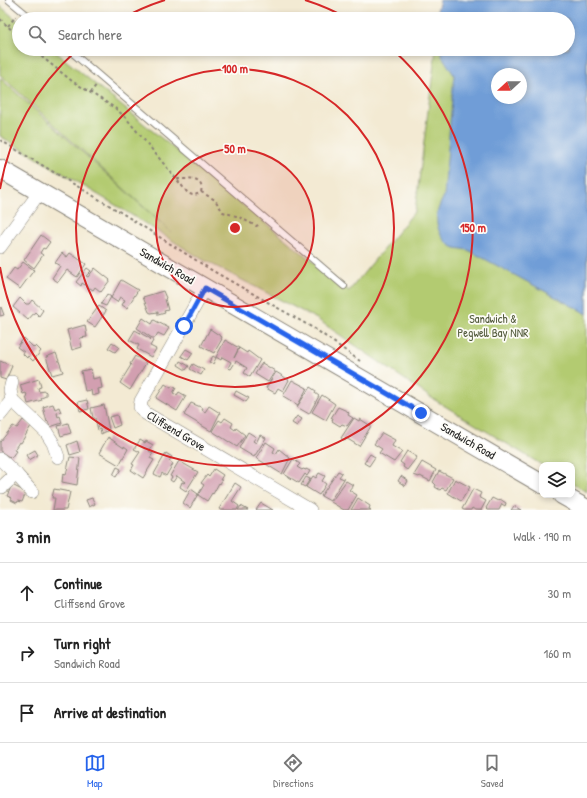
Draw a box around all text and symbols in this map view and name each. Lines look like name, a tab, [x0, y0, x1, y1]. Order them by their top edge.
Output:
search box	[12, 12, 575, 56]
icon: search	[26, 23, 48, 45]
text: Search here	[58, 24, 122, 45]
text: 100 m	[222, 60, 248, 77]
north arrow	[491, 68, 527, 104]
text: 50 m	[224, 140, 246, 157]
text: 150 m	[460, 219, 486, 236]
centre of rings	[228, 221, 242, 235]
street label: Sandwich Road	[137, 243, 198, 288]
park label: Sandwich & Pegwell Bay NNR	[458, 310, 529, 341]
route start	[175, 317, 193, 335]
route end	[412, 404, 430, 422]
street label: Cliffsend Grove	[144, 406, 209, 455]
street label: Sandwich Road	[438, 418, 499, 463]
map controls	[539, 462, 575, 498]
button: layers	[539, 462, 575, 498]
text: 3 min	[16, 525, 51, 548]
text: Walk · 190 m	[513, 527, 571, 545]
text: Continue	[54, 573, 102, 594]
icon: ahead	[16, 582, 38, 604]
text: 30 m	[548, 584, 571, 602]
text: Cliffsend Grove	[54, 594, 125, 612]
text: Turn right	[54, 633, 110, 654]
icon: right	[16, 642, 38, 664]
text: 160 m	[543, 644, 571, 662]
text: Sandwich Road	[54, 654, 120, 672]
icon: arrive	[16, 702, 38, 724]
text: Arrive at destination	[54, 702, 166, 723]
tab: Map	[84, 752, 106, 790]
tab: Directions	[273, 752, 314, 790]
tab: Saved	[481, 752, 503, 790]

